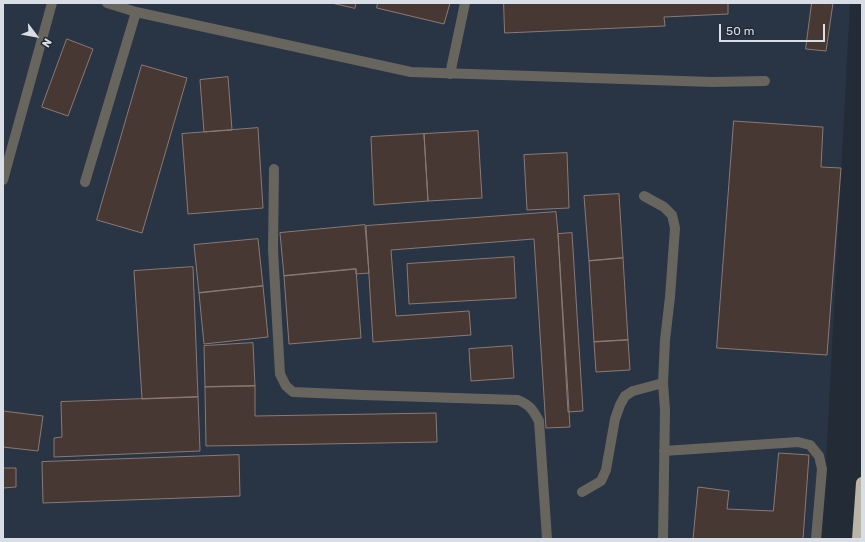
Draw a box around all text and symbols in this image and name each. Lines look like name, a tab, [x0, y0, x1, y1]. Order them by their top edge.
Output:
north arrow	[16, 16, 56, 56]
scale bar	[721, 16, 827, 42]
text: 50 m	[726, 24, 754, 38]
text: N	[39, 36, 54, 49]

